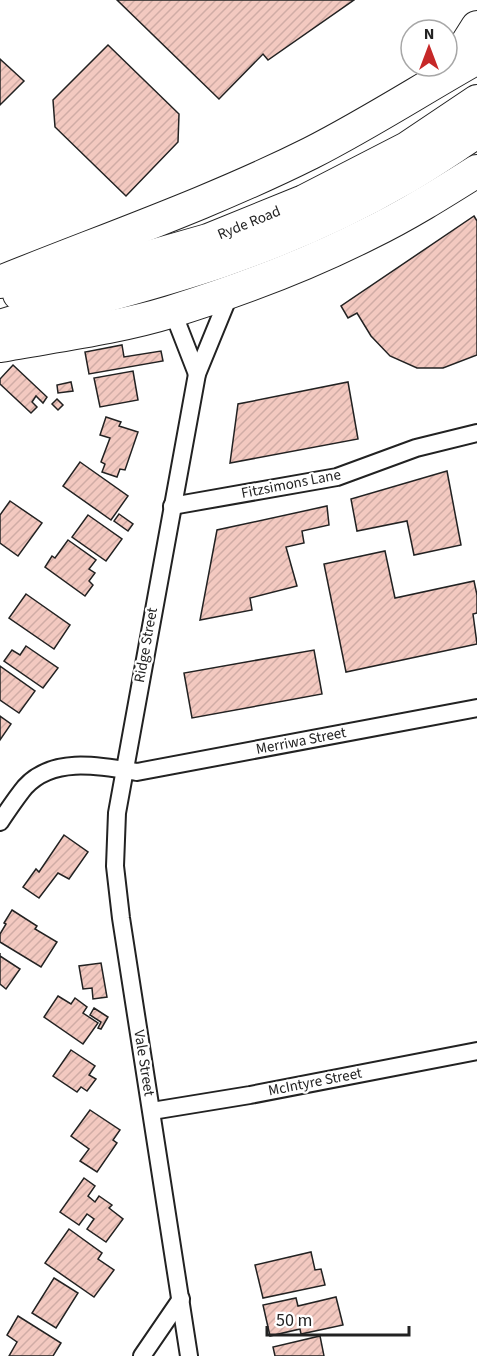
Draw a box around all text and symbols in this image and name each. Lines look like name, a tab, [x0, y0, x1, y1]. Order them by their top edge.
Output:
north arrow	[399, 18, 459, 78]
text: N	[424, 23, 434, 45]
street label: Ryde Road	[214, 201, 284, 245]
street label: Fitzsimons Lane	[239, 464, 343, 504]
street label: Ridge Street	[129, 606, 163, 684]
street label: Merriwa Street	[254, 722, 348, 760]
street label: Vale Street	[128, 1028, 160, 1098]
street label: McIntyre Street	[266, 1063, 364, 1101]
scale bar	[267, 1299, 410, 1337]
text: 50 m	[276, 1308, 312, 1333]

